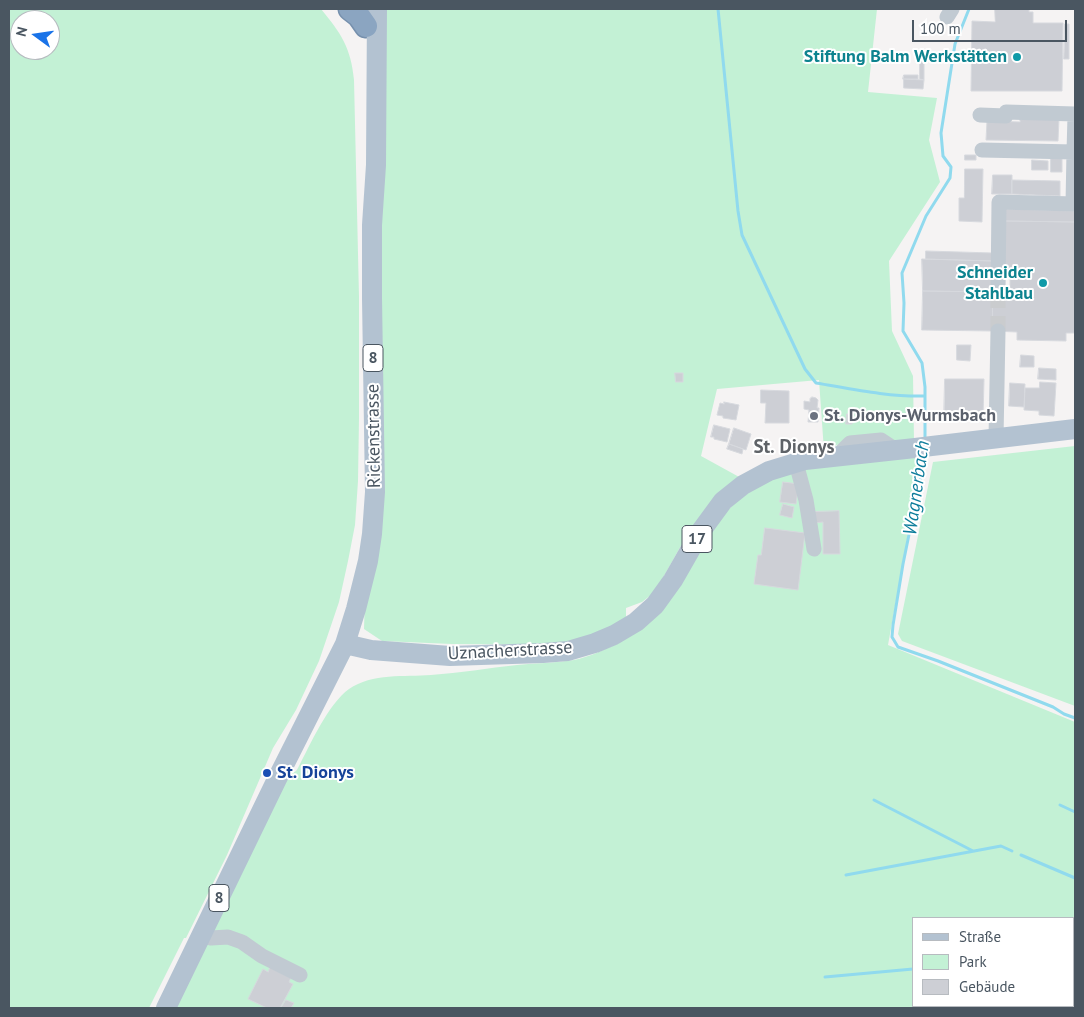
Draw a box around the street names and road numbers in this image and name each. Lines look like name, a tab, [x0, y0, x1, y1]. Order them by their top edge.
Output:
road number: 8	[363, 344, 383, 372]
street label: Rickenstrasse	[362, 384, 386, 488]
road number: 17	[682, 526, 712, 552]
street label: Uznacherstrasse	[447, 637, 573, 665]
road number: 8	[209, 884, 229, 911]

